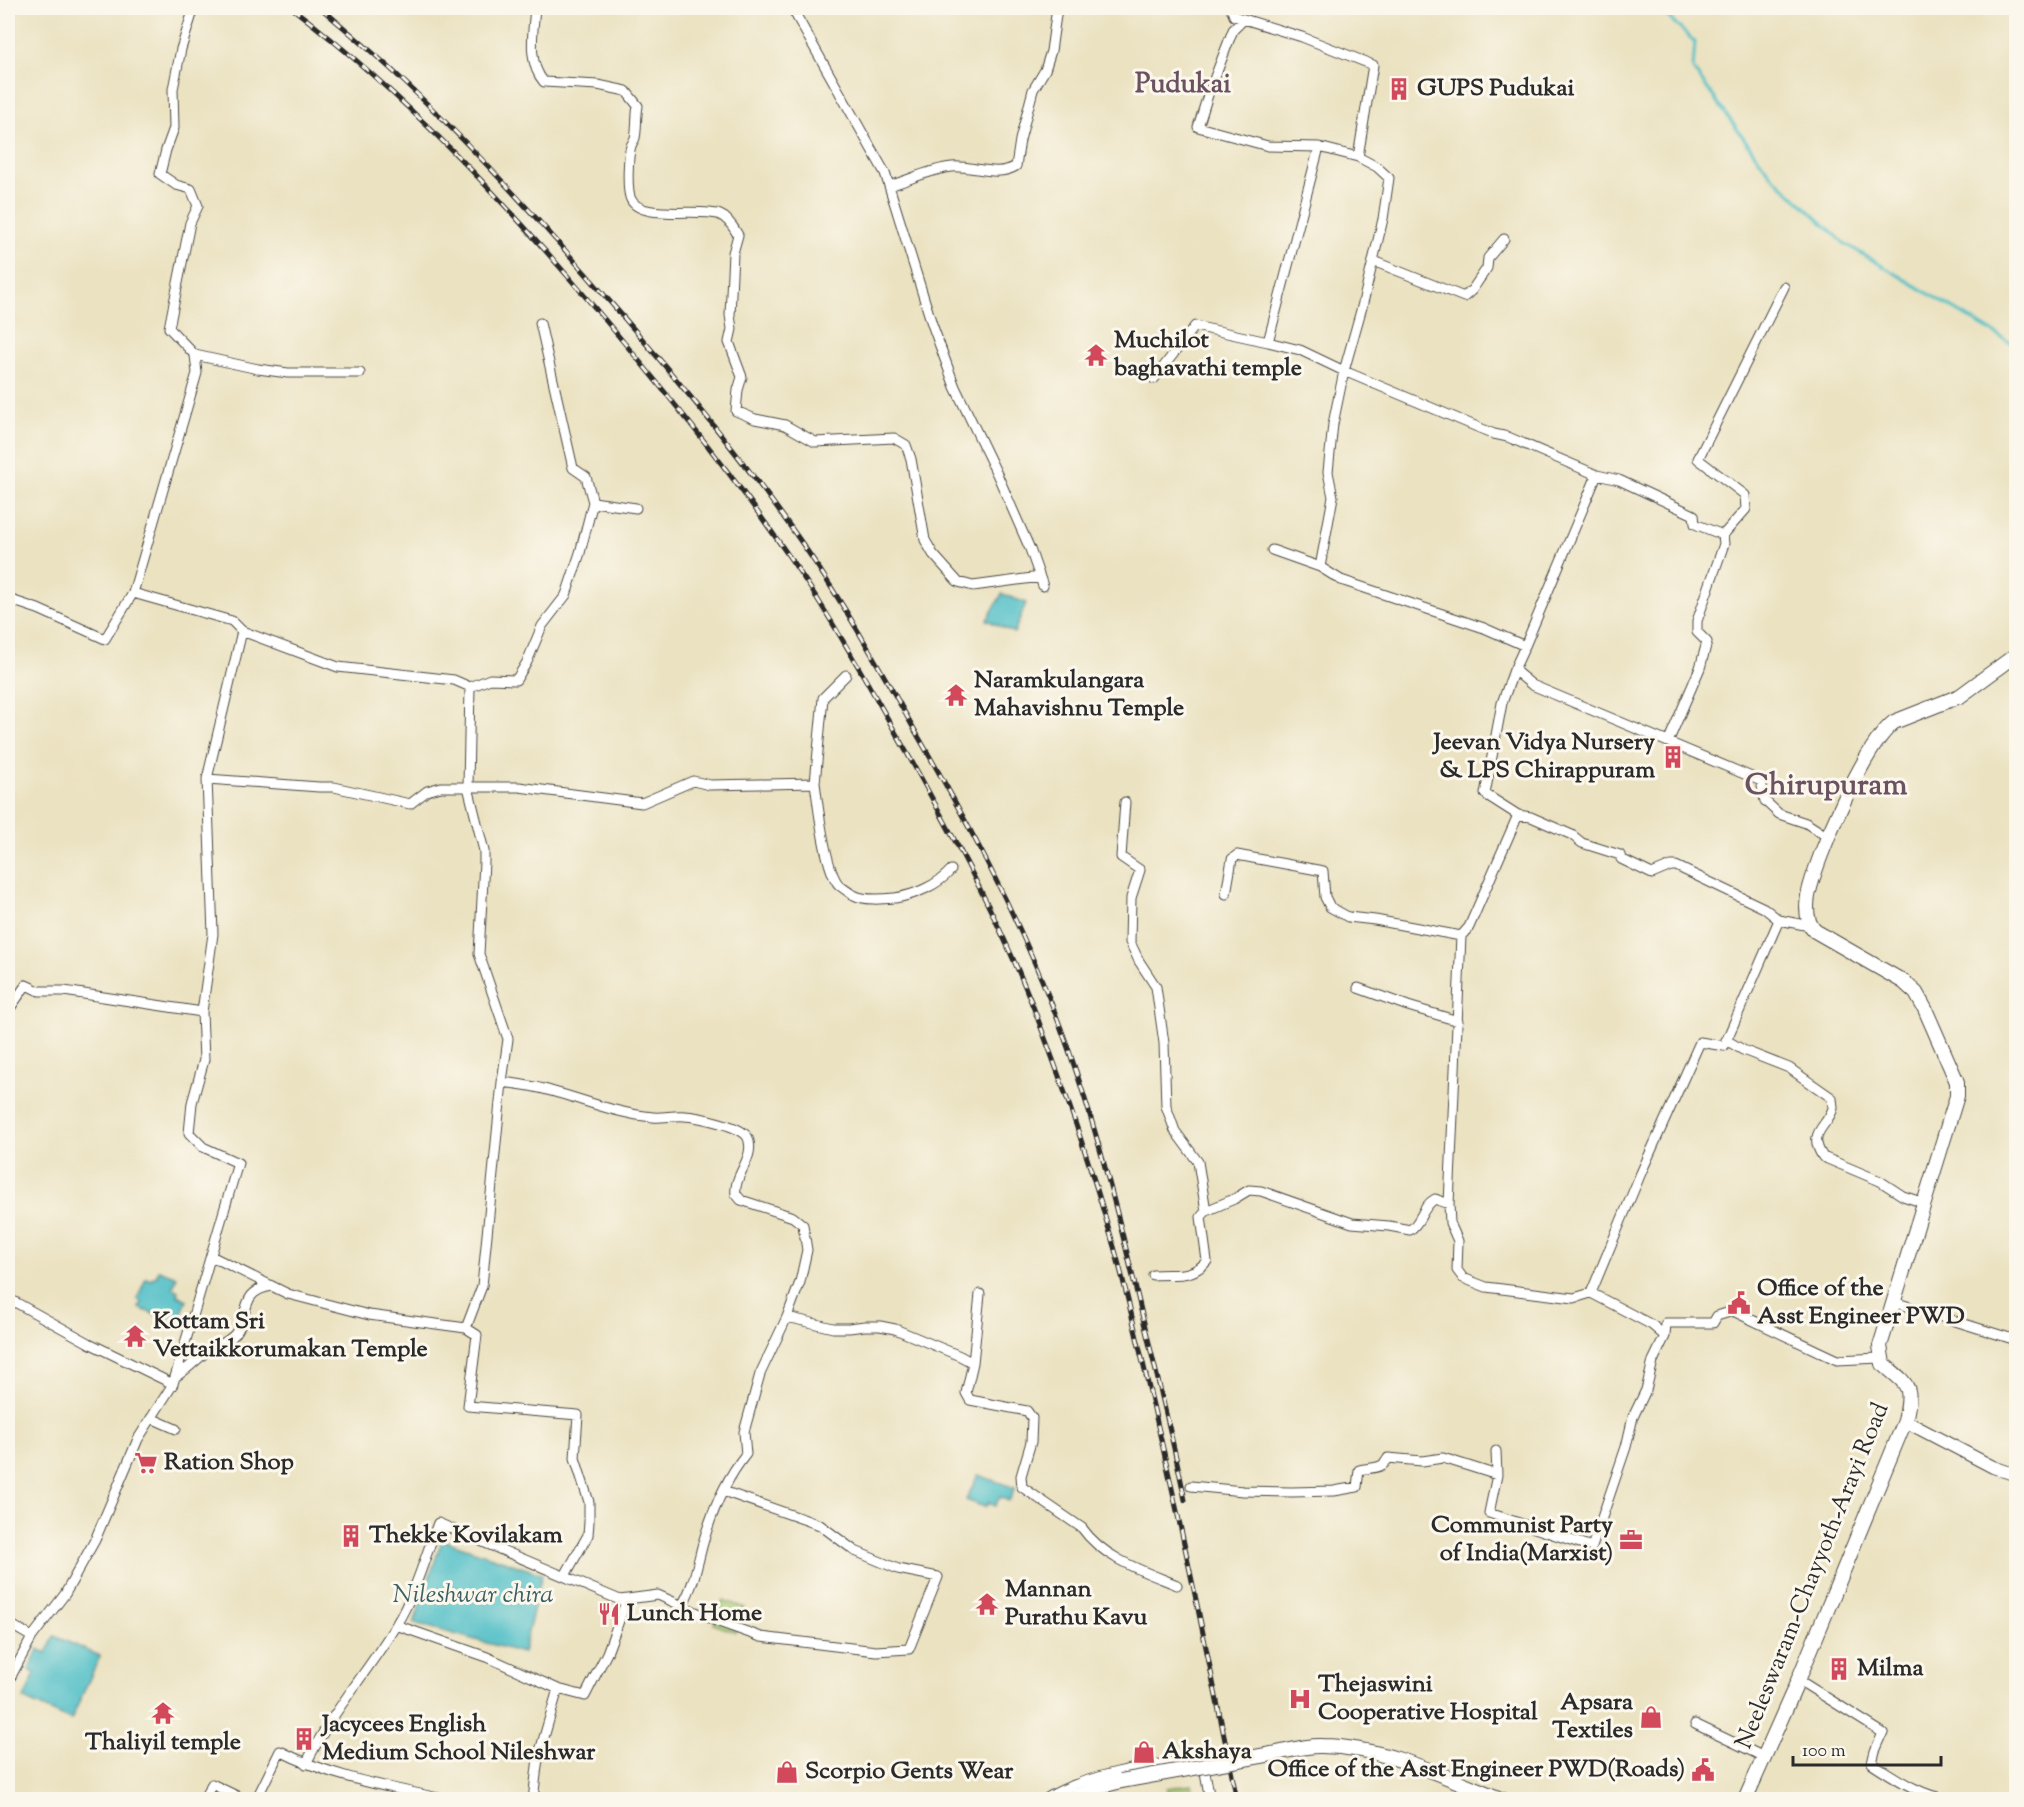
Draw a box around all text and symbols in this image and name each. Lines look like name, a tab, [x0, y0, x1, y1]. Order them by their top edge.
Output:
district label: Pudukai	[1135, 66, 1231, 105]
place label: GUPS Pudukai	[1417, 72, 1574, 106]
building icon: GUPS Pudukai	[1386, 76, 1412, 102]
place label: Muchilot baghavathi temple	[1113, 324, 1302, 386]
temple icon: Muchilot baghavathi temple	[1083, 342, 1109, 368]
place label: Naramkulangara Mahavishnu Temple	[974, 664, 1184, 726]
temple icon: Naramkulangara Mahavishnu Temple	[943, 682, 969, 708]
place label: Jeevan Vidya Nursery & LPS Chirappuram	[1432, 726, 1655, 788]
building icon: Jeevan Vidya Nursery & LPS Chirappuram	[1660, 744, 1686, 770]
district label: Chirupuram	[1745, 765, 1907, 808]
place label: Office of the Asst Engineer PWD	[1757, 1272, 1965, 1334]
public building icon: Office of the Asst Engineer PWD	[1726, 1290, 1752, 1316]
place label: Kottam Sri Vettaikkorumakan Temple	[153, 1305, 428, 1367]
temple icon: Kottam Sri Vettaikkorumakan Temple	[122, 1323, 148, 1349]
street label: Neeleswaram-Chayyoth-Arayi Road	[1728, 1397, 1898, 1754]
place label: Ration Shop	[164, 1446, 294, 1480]
supermarket icon: Ration Shop	[133, 1450, 159, 1476]
place label: Communist Party of India(Marxist)	[1431, 1509, 1613, 1571]
place label: Thekke Kovilakam	[369, 1519, 563, 1553]
building icon: Thekke Kovilakam	[338, 1523, 364, 1549]
office icon: Communist Party of India(Marxist)	[1618, 1527, 1644, 1553]
place label: Mannan Purathu Kavu	[1005, 1573, 1147, 1635]
water label: Nileshwar chira	[393, 1577, 553, 1614]
temple icon: Mannan Purathu Kavu	[974, 1591, 1000, 1617]
place label: Lunch Home	[627, 1597, 762, 1631]
restaurant icon: Lunch Home	[596, 1601, 622, 1627]
place label: Milma	[1857, 1652, 1924, 1686]
building icon: Milma	[1826, 1656, 1852, 1682]
place label: Thejaswini Cooperative Hospital	[1318, 1668, 1538, 1730]
hospital icon: Thejaswini Cooperative Hospital	[1287, 1686, 1313, 1712]
place label: Apsara Textiles	[1552, 1686, 1634, 1748]
temple icon: Thaliyil temple	[150, 1700, 176, 1726]
shop icon: Apsara Textiles	[1638, 1704, 1664, 1730]
place label: Jacycees English Medium School Nileshwar	[320, 1708, 596, 1770]
place label: Thaliyil temple	[85, 1726, 241, 1760]
building icon: Jacycees English Medium School Nileshwar	[291, 1726, 317, 1752]
scale bar	[1793, 1729, 1942, 1767]
place label: Akshaya	[1162, 1735, 1253, 1769]
shop icon: Akshaya	[1131, 1739, 1157, 1765]
text: 100 m	[1802, 1739, 1846, 1765]
place label: Office of the Asst Engineer PWD(Roads)	[1268, 1753, 1685, 1787]
place label: Scorpio Gents Wear	[805, 1755, 1014, 1789]
public building icon: Office of the Asst Engineer PWD(Roads)	[1690, 1757, 1716, 1783]
shop icon: Scorpio Gents Wear	[774, 1759, 800, 1785]

